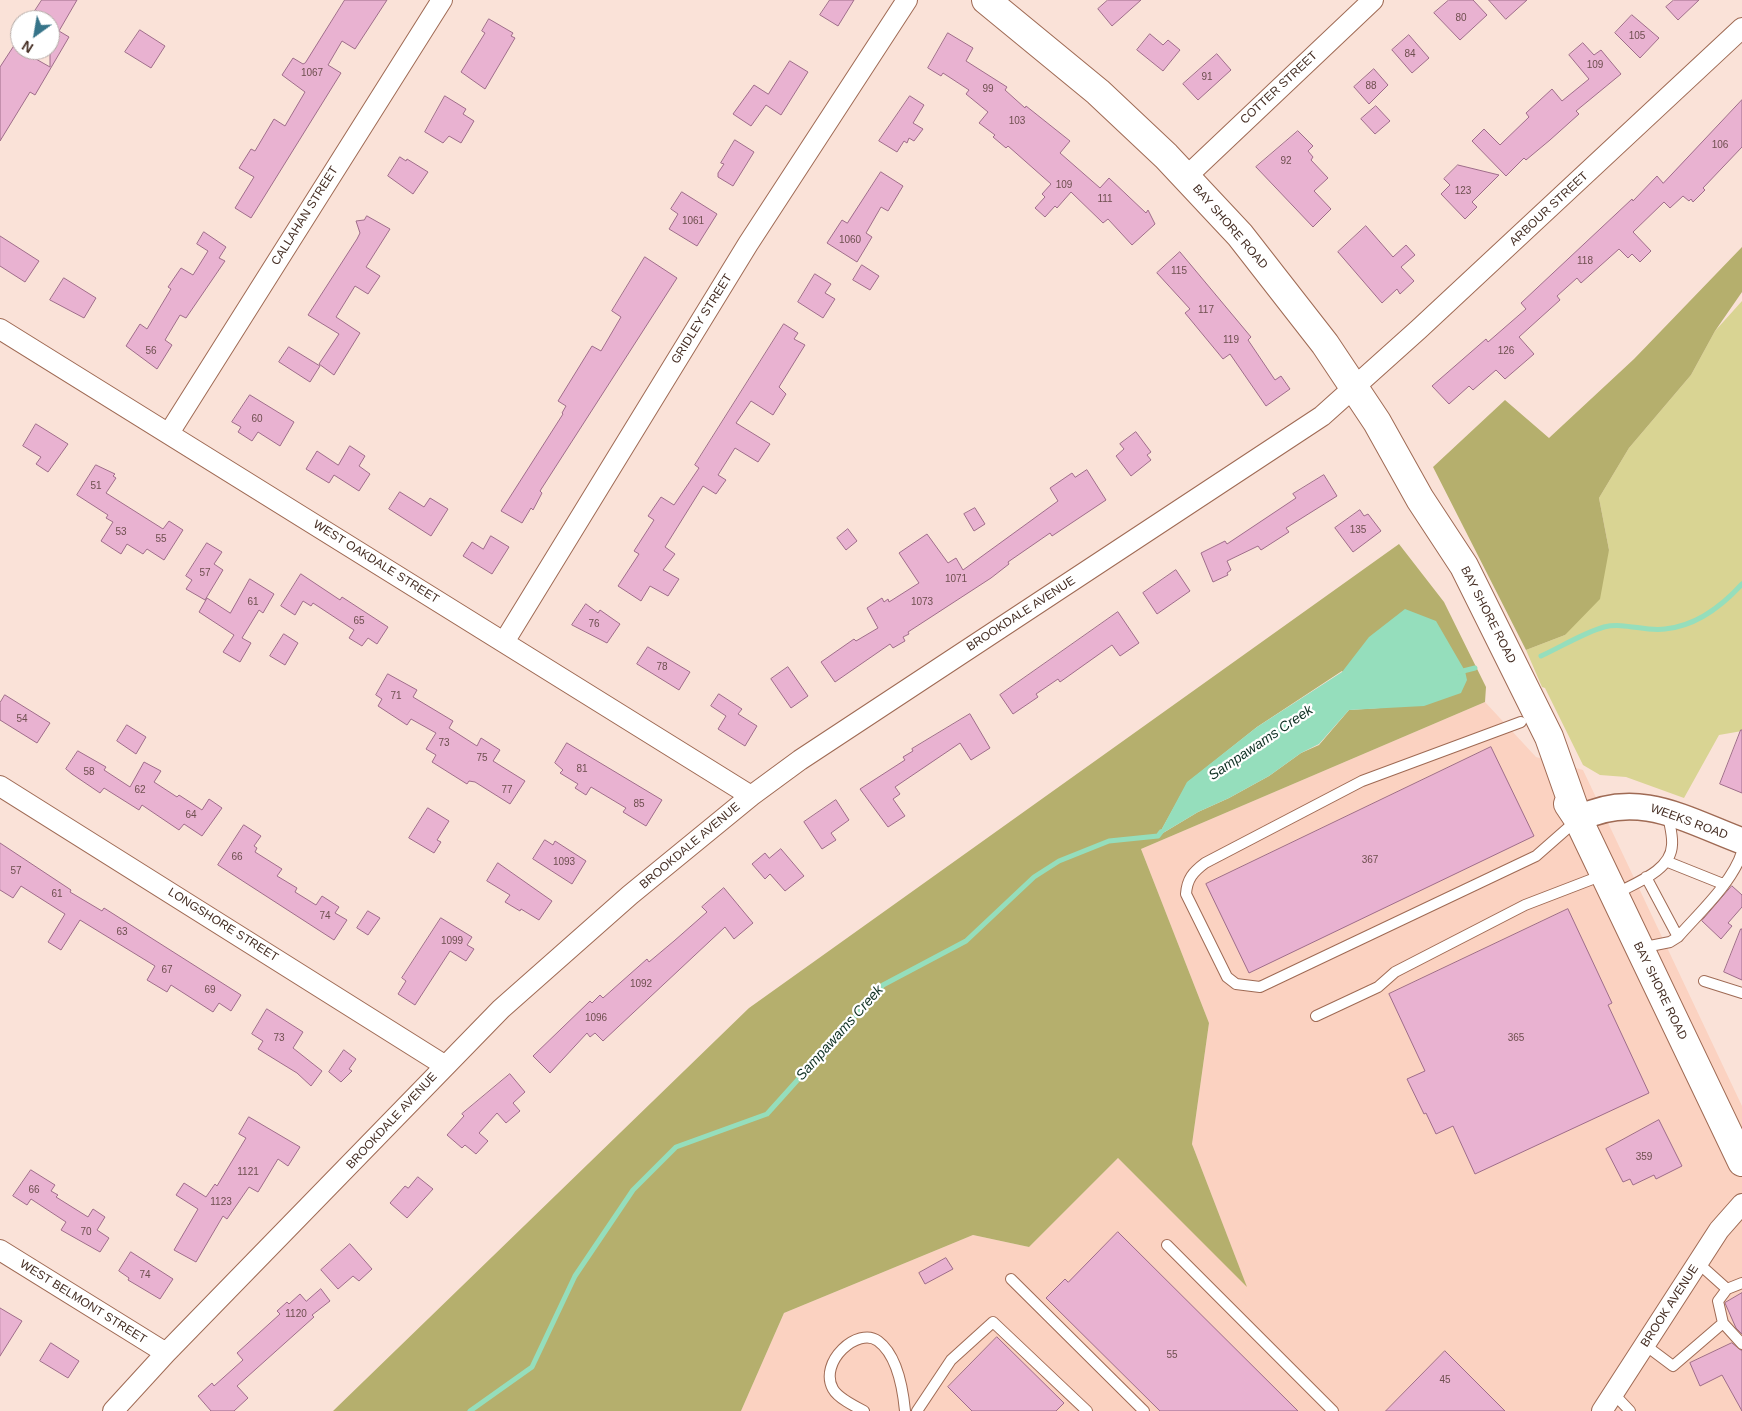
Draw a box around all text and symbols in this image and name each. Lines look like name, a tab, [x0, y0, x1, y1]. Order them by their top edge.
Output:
north arrow	[10, 10, 60, 60]
house number: 80	[1455, 12, 1467, 24]
house number: 105	[1629, 30, 1645, 42]
text: N	[19, 37, 36, 56]
house number: 84	[1404, 48, 1416, 60]
street label: COTTER STREET	[1238, 49, 1320, 127]
house number: 109	[1587, 59, 1603, 71]
house number: 1067	[301, 67, 323, 79]
house number: 91	[1201, 71, 1213, 83]
house number: 88	[1365, 80, 1377, 92]
house number: 99	[982, 83, 994, 95]
house number: 103	[1009, 115, 1025, 127]
house number: 106	[1712, 139, 1728, 151]
house number: 92	[1280, 155, 1292, 167]
street label: CALLAHAN STREET	[269, 164, 341, 268]
street label: ARBOUR STREET	[1507, 169, 1591, 249]
house number: 109	[1056, 179, 1072, 191]
street label: BAY SHORE ROAD	[1189, 182, 1271, 272]
house number: 123	[1455, 185, 1471, 197]
house number: 111	[1097, 193, 1113, 205]
house number: 1061	[682, 215, 704, 227]
house number: 1060	[839, 234, 861, 246]
house number: 118	[1577, 255, 1593, 267]
house number: 115	[1171, 265, 1187, 277]
street label: GRIDLEY STREET	[669, 271, 735, 367]
house number: 117	[1198, 304, 1214, 316]
house number: 119	[1223, 334, 1239, 346]
house number: 56	[145, 345, 157, 357]
house number: 126	[1498, 345, 1514, 357]
house number: 60	[251, 413, 263, 425]
house number: 51	[90, 480, 102, 492]
street label: WEST OAKDALE STREET	[311, 517, 441, 607]
house number: 135	[1350, 524, 1366, 536]
house number: 53	[115, 526, 127, 538]
house number: 55	[155, 533, 167, 545]
street label: BAY SHORE ROAD	[1457, 564, 1519, 666]
house number: 57	[199, 567, 211, 579]
house number: 1071	[945, 573, 967, 585]
street label: BROOKDALE AVENUE	[964, 574, 1078, 654]
house number: 61	[247, 596, 259, 608]
house number: 1073	[911, 596, 933, 608]
house number: 65	[353, 615, 365, 627]
house number: 76	[588, 618, 600, 630]
house number: 78	[656, 661, 668, 673]
house number: 71	[390, 690, 402, 702]
water label: Sampawams Creek	[1206, 702, 1316, 784]
house number: 54	[16, 713, 28, 725]
house number: 73	[438, 737, 450, 749]
house number: 75	[476, 752, 488, 764]
house number: 81	[576, 763, 588, 775]
house number: 58	[83, 766, 95, 778]
house number: 62	[134, 784, 146, 796]
house number: 77	[501, 784, 513, 796]
house number: 85	[633, 798, 645, 810]
street label: BROOKDALE AVENUE	[637, 800, 743, 892]
street label: WEEKS ROAD	[1648, 801, 1730, 843]
house number: 64	[185, 809, 197, 821]
house number: 66	[231, 851, 243, 863]
house number: 367	[1362, 854, 1378, 866]
house number: 1093	[553, 856, 575, 868]
house number: 57	[10, 865, 22, 877]
street label: LONGSHORE STREET	[165, 885, 281, 965]
house number: 61	[51, 888, 63, 900]
house number: 74	[319, 910, 331, 922]
house number: 63	[116, 926, 128, 938]
house number: 1099	[441, 935, 463, 947]
street label: BAY SHORE ROAD	[1630, 940, 1690, 1042]
house number: 67	[161, 964, 173, 976]
house number: 1092	[630, 978, 652, 990]
water label: Sampawams Creek	[793, 982, 887, 1084]
house number: 69	[204, 984, 216, 996]
house number: 1096	[585, 1012, 607, 1024]
house number: 73	[273, 1032, 285, 1044]
house number: 365	[1508, 1032, 1524, 1044]
street label: BROOKDALE AVENUE	[344, 1070, 440, 1172]
house number: 359	[1636, 1151, 1652, 1163]
house number: 1121	[237, 1166, 259, 1178]
house number: 66	[28, 1184, 40, 1196]
house number: 1123	[210, 1196, 232, 1208]
house number: 70	[80, 1226, 92, 1238]
street label: WEST BELMONT STREET	[17, 1257, 149, 1347]
street label: BROOK AVENUE	[1638, 1262, 1702, 1350]
house number: 74	[139, 1269, 151, 1281]
house number: 1120	[285, 1308, 307, 1320]
house number: 55	[1166, 1349, 1178, 1361]
house number: 45	[1439, 1374, 1451, 1386]

